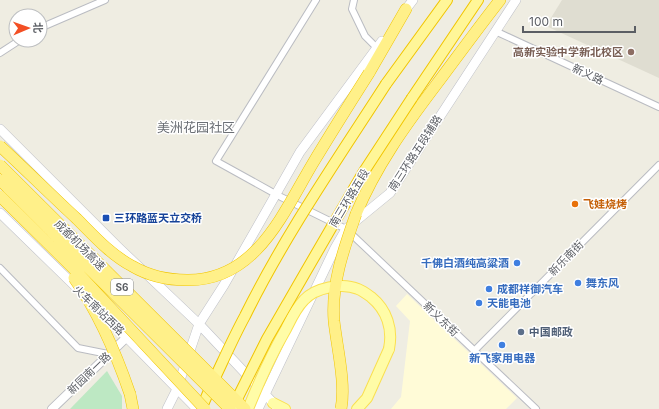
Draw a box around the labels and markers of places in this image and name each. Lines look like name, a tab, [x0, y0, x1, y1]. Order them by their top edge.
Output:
place label: 高新实验中学新北校区	[513, 45, 623, 59]
marker: 高新实验中学新北校区	[626, 47, 636, 57]
place label: 飞娃烧烤	[583, 197, 627, 211]
marker: 飞娃烧烤	[570, 199, 580, 209]
place label: 三环路蓝天立交桥	[114, 211, 202, 225]
marker: 三环路蓝天立交桥	[101, 213, 111, 223]
place label: 千佛白酒纯高粱酒	[421, 256, 509, 270]
marker: 千佛白酒纯高粱酒	[512, 258, 522, 268]
place label: 舞东风	[586, 276, 619, 290]
marker: 舞东风	[573, 278, 583, 288]
place label: 成都祥御汽车	[497, 282, 563, 296]
marker: 成都祥御汽车	[484, 284, 494, 294]
place label: 天能电池	[487, 296, 531, 310]
marker: 天能电池	[474, 298, 484, 308]
place label: 中国邮政	[529, 325, 573, 339]
marker: 中国邮政	[516, 327, 526, 337]
marker: 新飞家用电器	[497, 340, 507, 350]
place label: 新飞家用电器	[469, 351, 536, 365]

